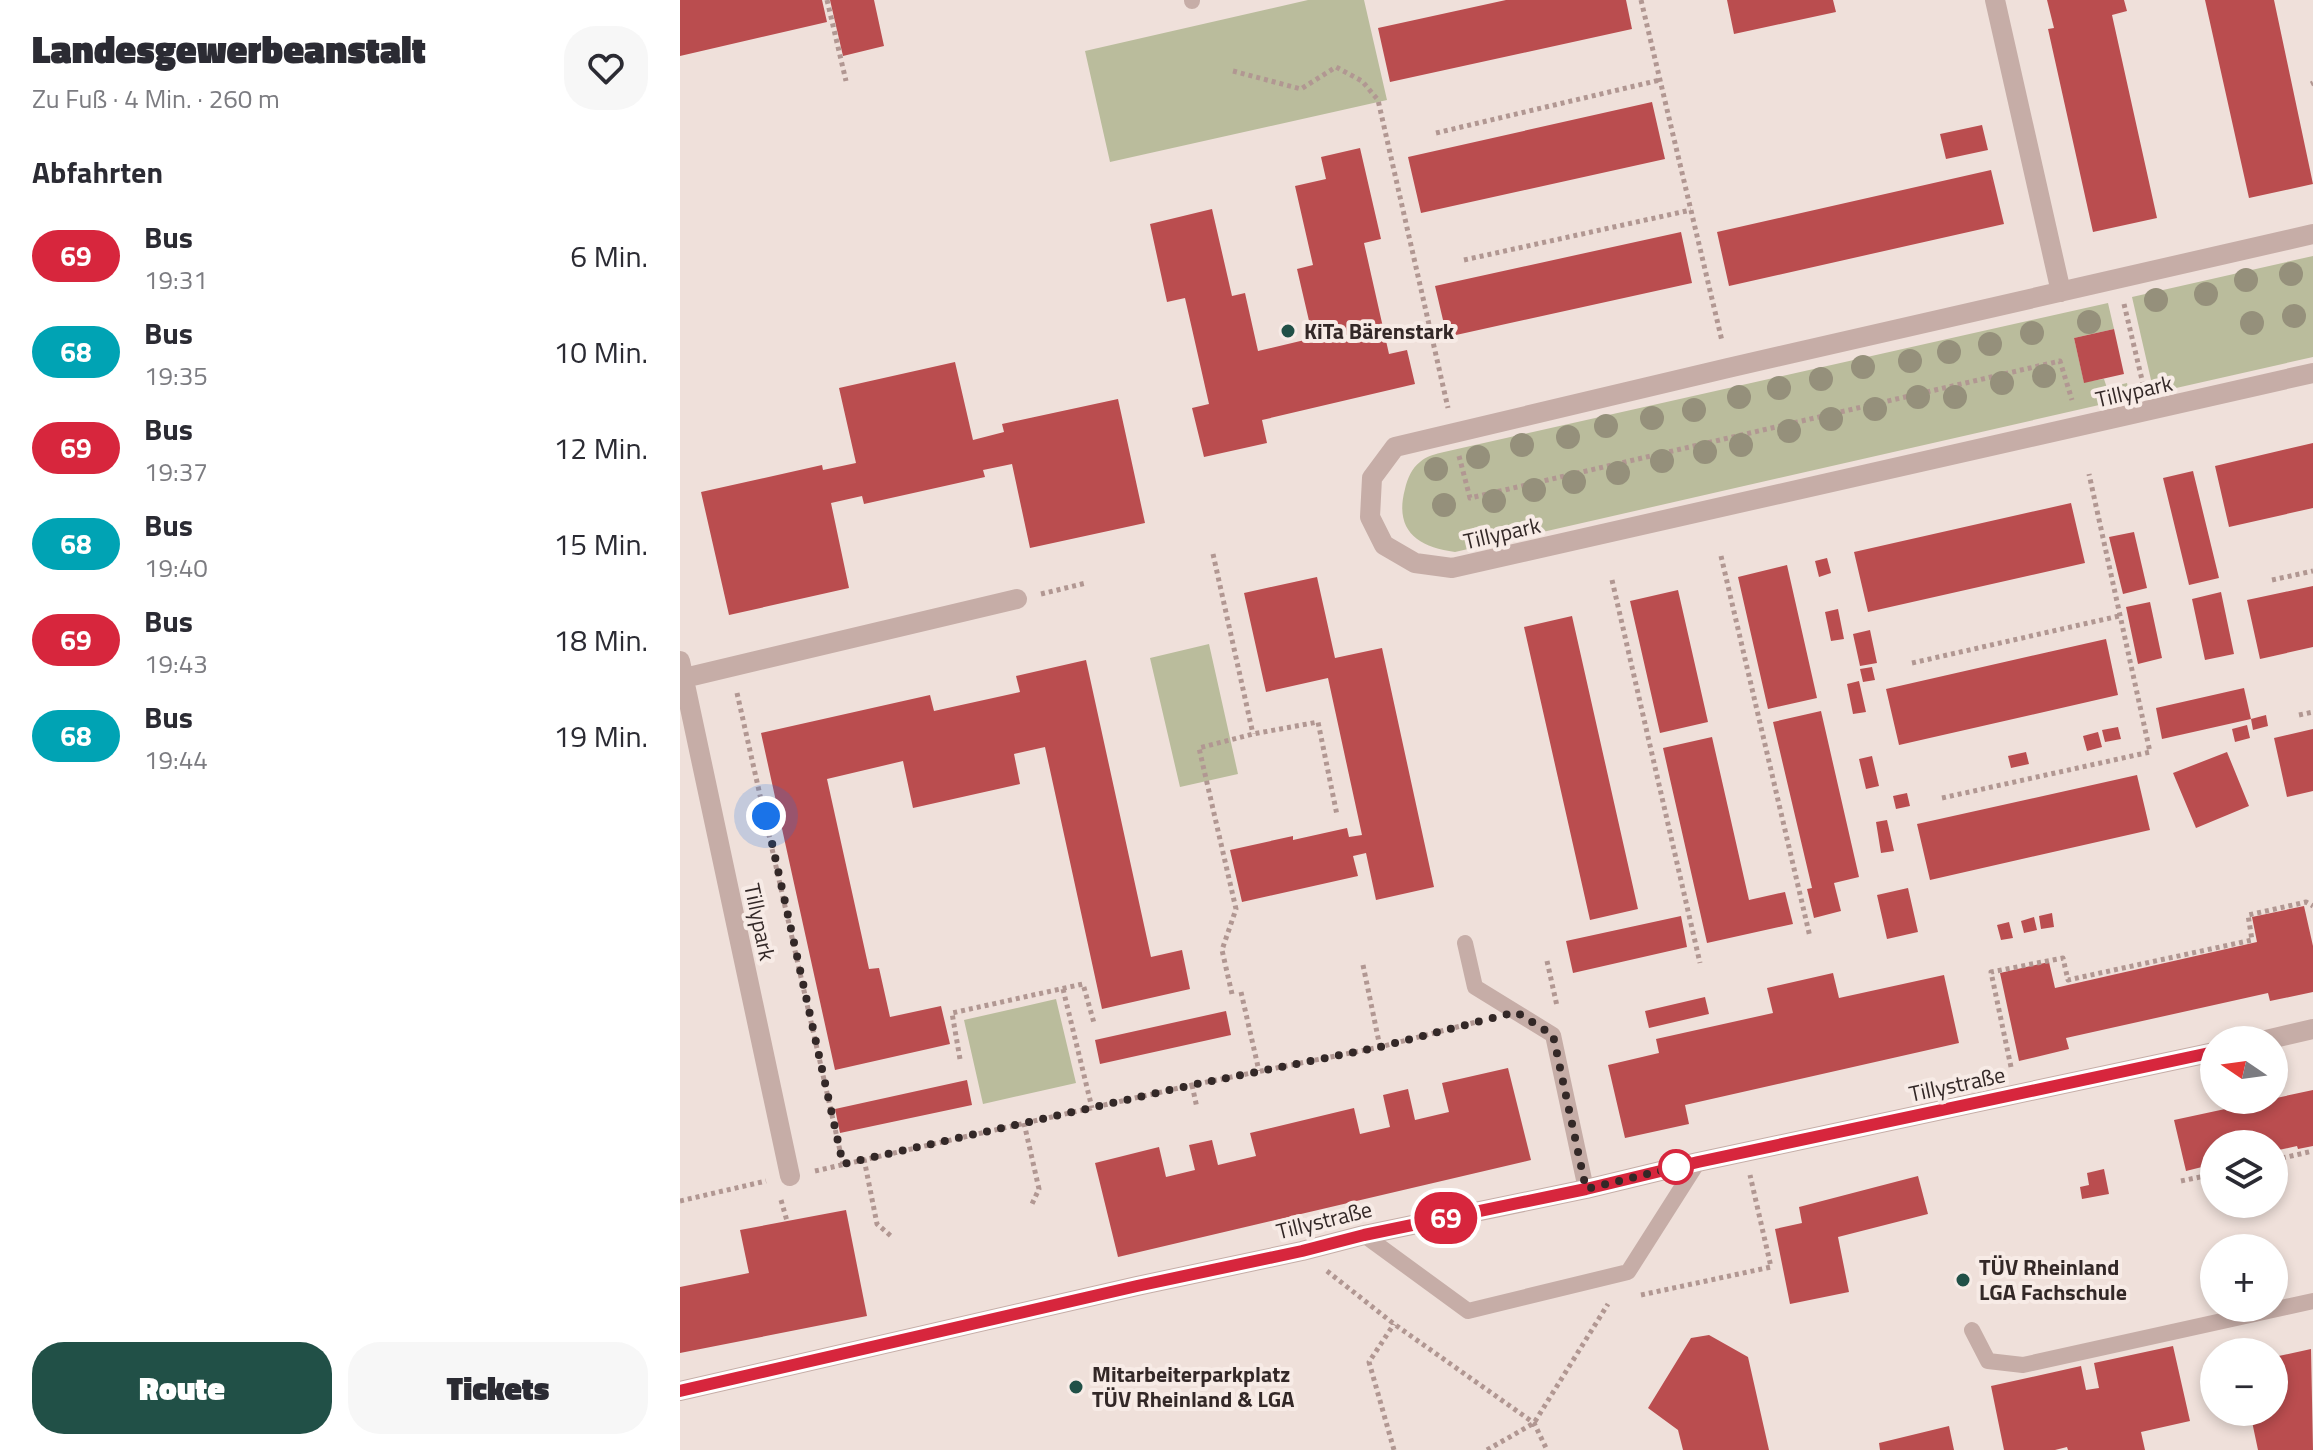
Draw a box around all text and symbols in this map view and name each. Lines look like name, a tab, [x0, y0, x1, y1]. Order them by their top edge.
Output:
text: Landesgewerbeanstalt	[32, 20, 426, 78]
button: heart	[564, 26, 648, 110]
text: Zu Fuß · 4 Min. · 260 m	[32, 79, 280, 118]
text: Abfahrten	[32, 149, 163, 195]
text: Bus	[144, 214, 193, 260]
text: 6 Min.	[570, 233, 648, 279]
text: 69	[60, 234, 92, 277]
text: 19:31	[144, 260, 208, 299]
text: Bus	[144, 310, 193, 356]
place label: KiTa Bärenstark	[1304, 314, 1455, 348]
marker: KiTa Bärenstark	[1279, 322, 1297, 340]
text: 10 Min.	[553, 329, 648, 375]
text: 68	[60, 330, 92, 373]
text: 19:35	[144, 356, 208, 395]
street label: Tillypark	[2092, 366, 2176, 416]
text: Bus	[144, 406, 193, 452]
text: 12 Min.	[553, 425, 648, 471]
text: 69	[60, 426, 92, 469]
text: 19:37	[144, 452, 208, 491]
text: Bus	[144, 502, 193, 548]
street label: Tillypark	[1460, 508, 1544, 558]
text: 15 Min.	[553, 521, 648, 567]
text: 68	[60, 522, 92, 565]
text: 19:40	[144, 548, 208, 587]
text: Bus	[144, 598, 193, 644]
text: 18 Min.	[553, 617, 648, 663]
text: 69	[60, 618, 92, 661]
text: 19:43	[144, 644, 208, 683]
text: Bus	[144, 694, 193, 740]
text: 19 Min.	[553, 713, 648, 759]
text: 68	[60, 714, 92, 757]
text: 19:44	[144, 740, 208, 779]
your location	[746, 796, 786, 836]
street label: Tillypark	[735, 880, 785, 964]
north arrow	[2200, 1026, 2288, 1114]
map controls	[2200, 1026, 2288, 1426]
street label: Tillystraße	[1906, 1057, 2008, 1111]
button: layers	[2200, 1130, 2288, 1218]
unlabelled marker	[1659, 1150, 1693, 1184]
street label: Tillystraße	[1273, 1192, 1375, 1248]
line badge: 69	[1410, 1192, 1482, 1244]
text: 69	[1430, 1196, 1462, 1239]
button: +	[2200, 1234, 2288, 1322]
place label: TÜV Rheinland LGA Fachschule	[1979, 1250, 2127, 1309]
marker: TÜV Rheinland LGA Fachschule	[1954, 1271, 1972, 1289]
button: −	[2200, 1338, 2288, 1426]
button: Route	[32, 1342, 332, 1434]
button: Tickets	[348, 1342, 648, 1434]
place label: Mitarbeiterparkplatz TÜV Rheinland & LGA	[1092, 1357, 1294, 1416]
marker: Mitarbeiterparkplatz TÜV Rheinland & LGA	[1067, 1378, 1085, 1396]

